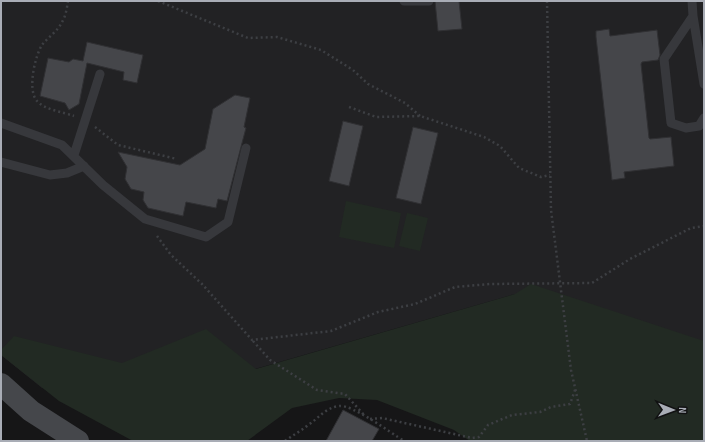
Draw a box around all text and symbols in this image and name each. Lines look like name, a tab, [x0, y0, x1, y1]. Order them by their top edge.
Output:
north arrow	[653, 390, 693, 430]
text: N	[676, 407, 689, 413]

